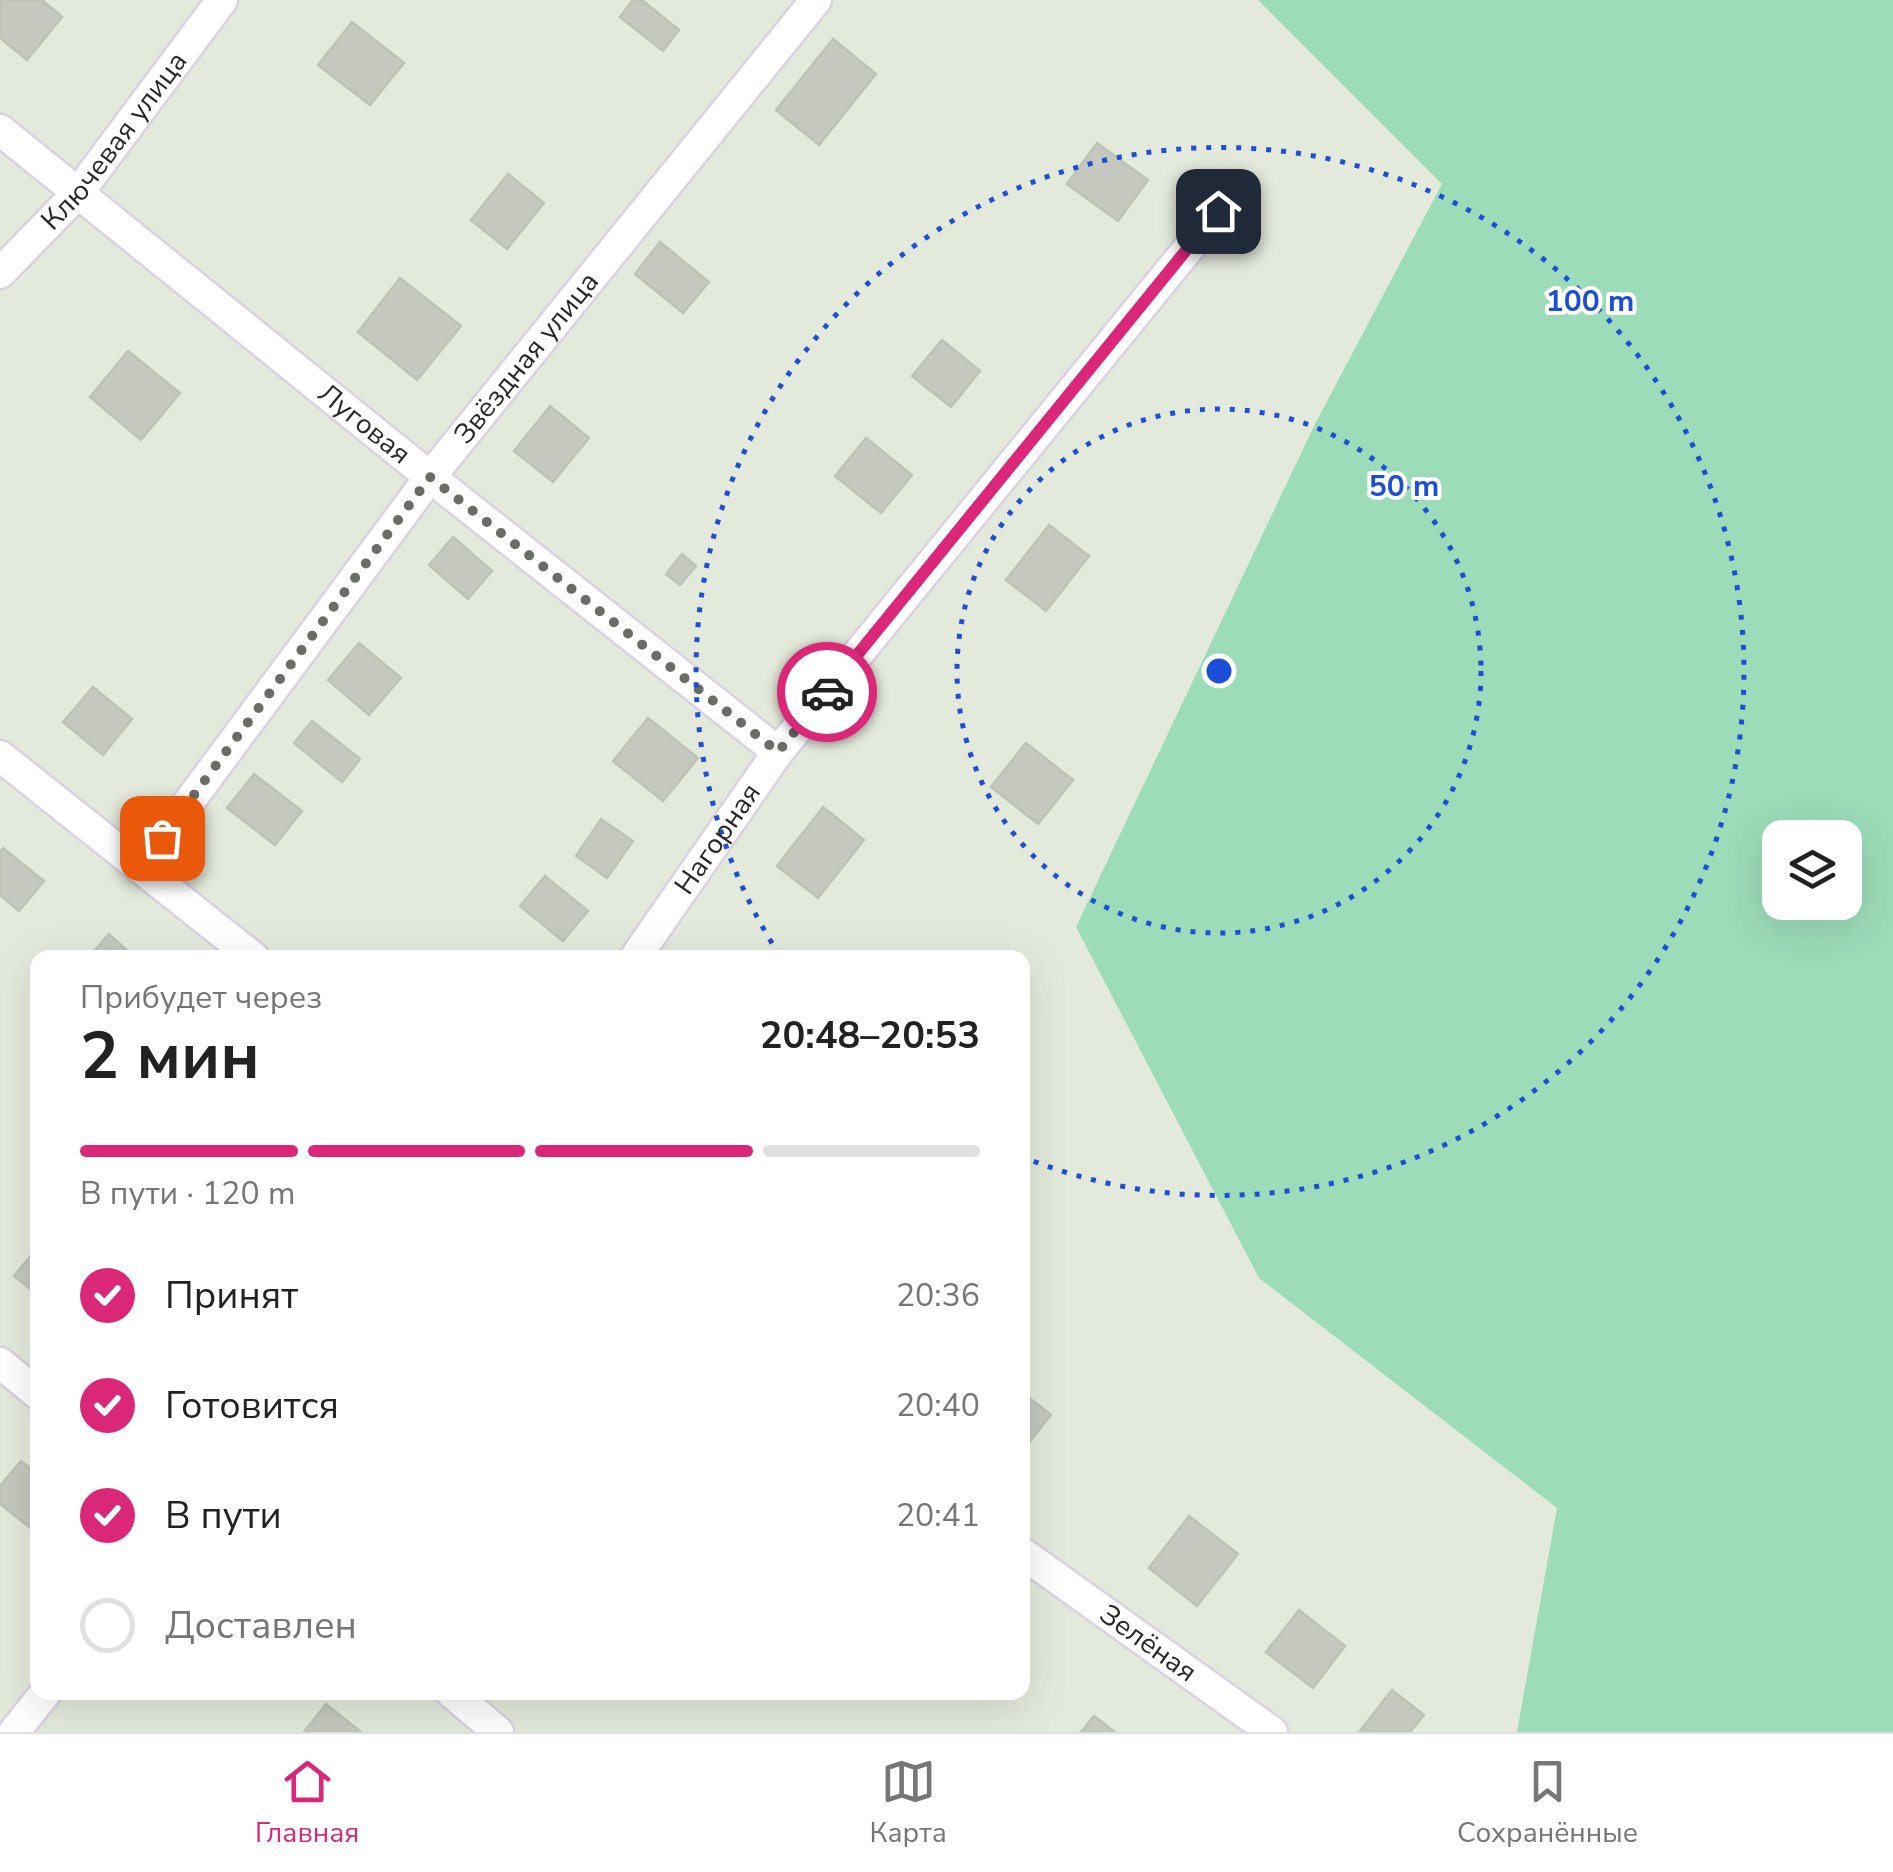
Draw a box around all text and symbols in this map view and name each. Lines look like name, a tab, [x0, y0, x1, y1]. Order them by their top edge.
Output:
street label: Ключевая улица	[33, 44, 196, 239]
pin	[1176, 169, 1261, 254]
icon: home	[1191, 184, 1246, 239]
street label: Звёздная улица	[445, 264, 608, 452]
text: 100 m	[1546, 281, 1634, 322]
street label: Луговая	[310, 375, 419, 473]
text: 50 m	[1369, 466, 1439, 507]
courier	[777, 642, 877, 742]
centre of rings	[1201, 653, 1237, 689]
icon: car	[800, 665, 855, 720]
street label: Нагорная	[666, 776, 770, 902]
pin	[120, 796, 205, 881]
icon: bag	[135, 811, 190, 866]
map controls	[1762, 820, 1862, 920]
button: layers	[1762, 820, 1862, 920]
text: Прибудет через	[80, 976, 322, 1019]
text: 20:48–20:53	[760, 1010, 980, 1061]
text: 2 мин	[80, 1012, 260, 1101]
text: В пути · 120 m	[80, 1172, 295, 1215]
icon: check	[80, 1268, 135, 1323]
text: Принят	[165, 1270, 298, 1321]
text: 20:36	[896, 1274, 980, 1317]
icon: check	[80, 1378, 135, 1433]
text: Готовится	[165, 1380, 339, 1431]
text: 20:40	[896, 1384, 980, 1427]
icon: check	[80, 1488, 135, 1543]
text: В пути	[165, 1490, 282, 1541]
text: 20:41	[896, 1494, 980, 1537]
street label: Зелёная	[1092, 1595, 1204, 1691]
text: Доставлен	[165, 1600, 357, 1651]
tab: Главная	[255, 1754, 359, 1852]
tab: Карта	[870, 1754, 947, 1852]
tab: Сохранённые	[1457, 1754, 1638, 1852]

